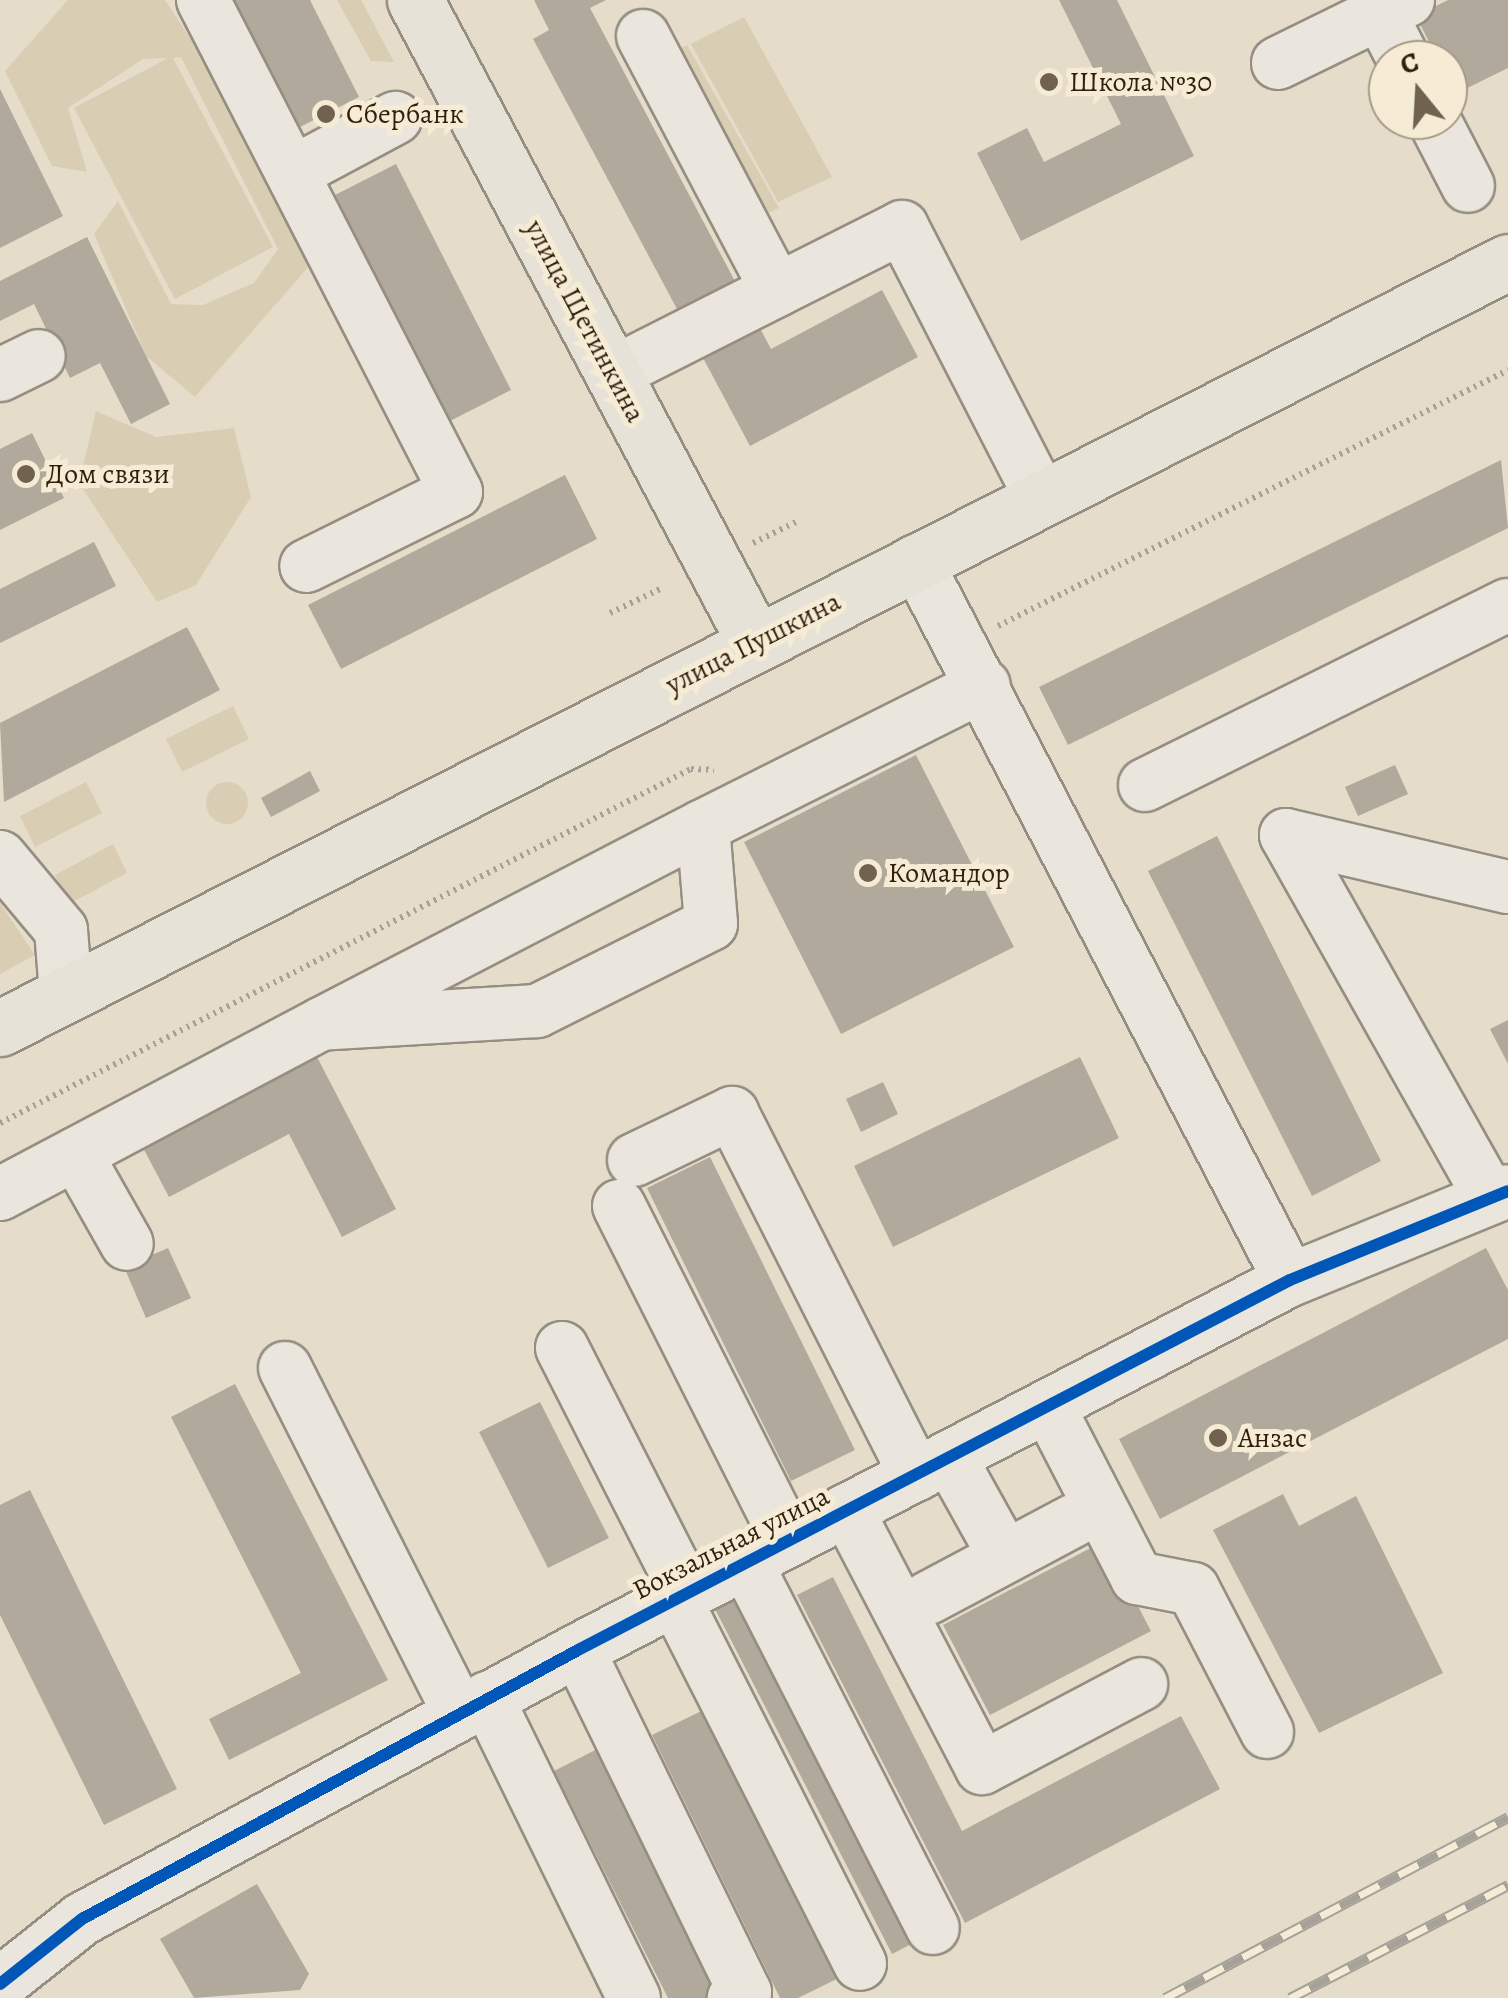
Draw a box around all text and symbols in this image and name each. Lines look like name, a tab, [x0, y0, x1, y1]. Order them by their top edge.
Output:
north arrow	[1368, 40, 1468, 140]
text: С	[1395, 43, 1423, 84]
place label: Школа №30	[1069, 65, 1212, 99]
marker: Школа №30	[1038, 71, 1060, 93]
place label: Сбербанк	[346, 97, 464, 131]
marker: Сбербанк	[315, 103, 337, 125]
street label: улица Щетинкина	[518, 214, 652, 428]
place label: Дом связи	[46, 457, 170, 491]
marker: Дом связи	[15, 463, 37, 485]
street label: улица Пушкина	[660, 584, 846, 702]
place label: Командор	[888, 856, 1010, 890]
marker: Командор	[857, 862, 879, 884]
place label: Анзас	[1238, 1421, 1307, 1455]
marker: Анзас	[1207, 1427, 1229, 1449]
street label: Вокзальная улица	[627, 1479, 835, 1607]

